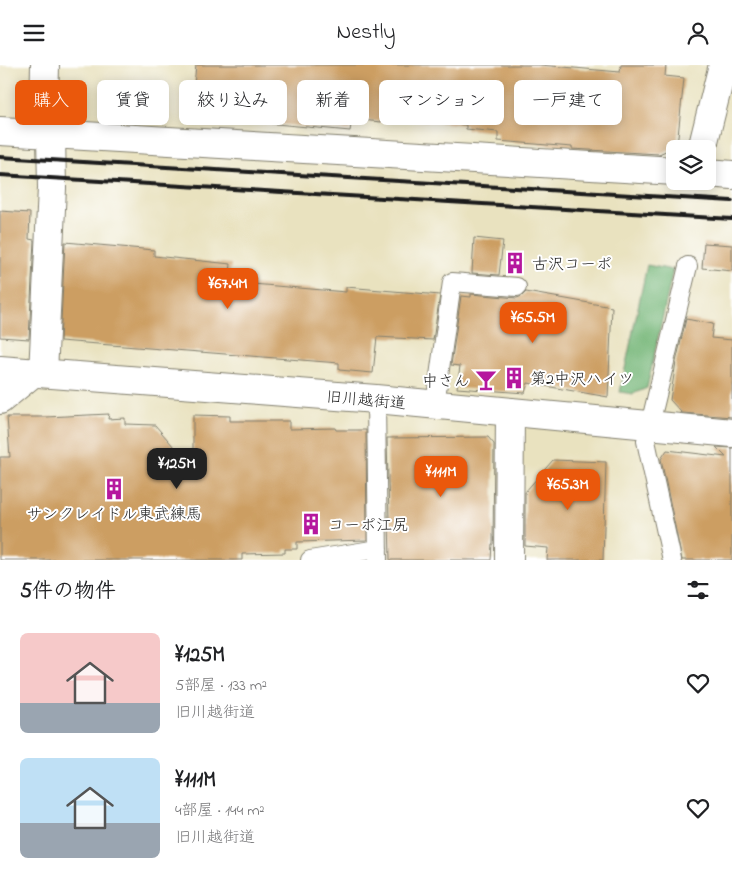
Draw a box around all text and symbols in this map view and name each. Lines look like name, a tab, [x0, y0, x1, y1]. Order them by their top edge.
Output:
text: Nestly	[336, 17, 396, 49]
icon: menu	[20, 19, 48, 47]
icon: person	[684, 19, 712, 47]
chip: 購入	[15, 80, 87, 125]
chip: 賃貸	[97, 80, 169, 125]
chip: 絞り込み	[179, 80, 287, 125]
chip: 新着	[297, 80, 369, 125]
chip: マンション	[379, 80, 504, 125]
chip: 一戸建て	[514, 80, 622, 125]
map controls	[666, 140, 716, 190]
button: layers	[666, 140, 716, 190]
building icon: 古沢コーポ	[502, 250, 528, 276]
place label: 古沢コーポ	[532, 253, 612, 277]
pin: ¥67.4M	[187, 267, 269, 310]
text: ¥67.4M	[208, 272, 248, 296]
pin: ¥65.5M	[492, 301, 574, 344]
text: ¥65.5M	[511, 306, 555, 330]
building icon: 第2中沢ハイツ	[501, 365, 527, 391]
bar icon: 中さん	[473, 367, 499, 393]
place label: 第2中沢ハイツ	[530, 368, 634, 392]
place label: 中さん	[422, 370, 470, 394]
street label: 旧川越街道	[325, 386, 407, 416]
pin: ¥125M	[142, 447, 212, 490]
text: ¥125M	[158, 452, 196, 476]
pin: ¥111M	[406, 455, 476, 498]
text: ¥111M	[425, 460, 457, 484]
pin: ¥65.3M	[527, 469, 609, 511]
text: ¥65.3M	[547, 473, 589, 497]
building icon: サンクレイドル東武練馬	[101, 476, 127, 502]
place label: サンクレイドル東武練馬	[26, 503, 202, 527]
building icon: コーポ江尻	[298, 511, 324, 537]
place label: コーポ江尻	[328, 514, 408, 538]
icon: filters	[684, 576, 712, 604]
text: 5件の物件	[20, 577, 116, 607]
text: ¥125M	[175, 641, 225, 671]
icon: home	[60, 653, 120, 713]
icon: heart	[684, 669, 712, 697]
text: 5部屋 · 133 m²	[175, 674, 267, 698]
text: 旧川越街道	[175, 701, 255, 725]
text: ¥111M	[175, 766, 216, 796]
icon: home	[60, 778, 120, 838]
icon: heart	[684, 794, 712, 822]
text: 4部屋 · 144 m²	[175, 799, 264, 823]
text: 旧川越街道	[175, 826, 255, 850]

